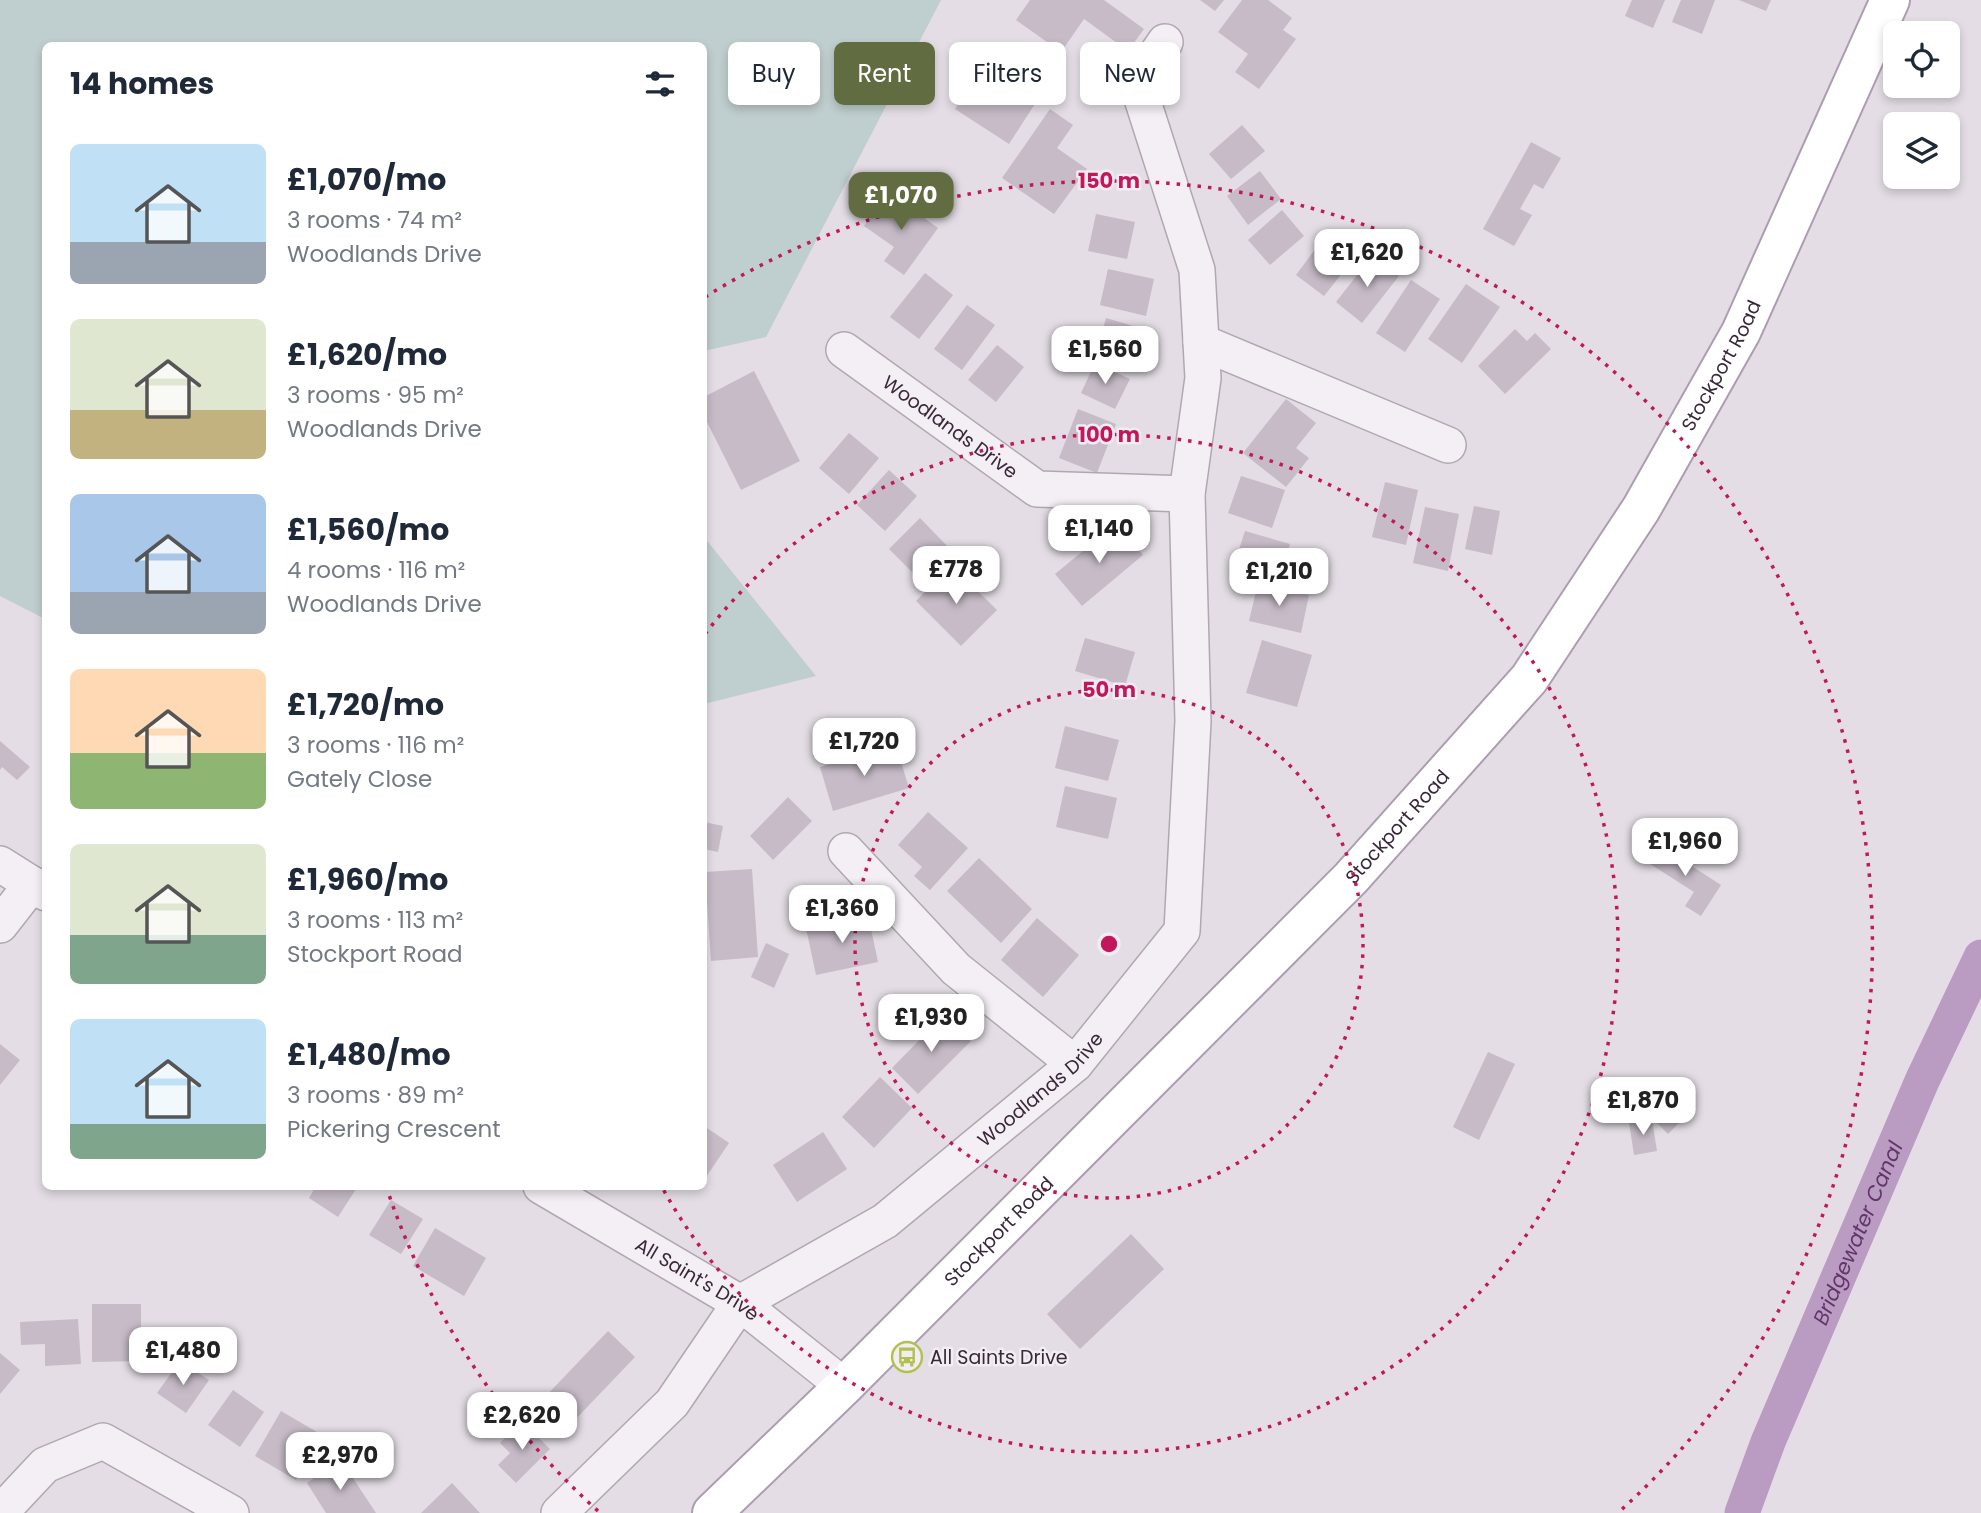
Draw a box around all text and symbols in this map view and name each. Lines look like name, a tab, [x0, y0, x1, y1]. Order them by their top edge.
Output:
map controls	[1883, 21, 1960, 189]
button: locate	[1883, 21, 1960, 98]
chip: Buy	[728, 42, 820, 105]
chip: Rent	[834, 42, 935, 105]
chip: Filters	[949, 42, 1066, 105]
chip: New	[1080, 42, 1180, 105]
text: 14 homes	[70, 62, 214, 105]
icon: filters	[641, 65, 679, 103]
button: layers	[1883, 112, 1960, 189]
text: £1,070/mo	[287, 158, 446, 201]
text: 150 m	[1078, 166, 1140, 195]
icon: home	[126, 172, 210, 256]
pin: £1,070	[844, 173, 958, 232]
text: £1,070	[865, 179, 937, 211]
text: 3 rooms · 74 m²	[287, 204, 462, 236]
pin: £1,620	[1310, 230, 1424, 289]
text: £1,620	[1330, 236, 1404, 268]
text: Woodlands Drive	[287, 238, 482, 270]
street label: Stockport Road	[1674, 296, 1767, 436]
pin: £1,560	[1048, 326, 1162, 386]
text: £1,620/mo	[287, 333, 447, 376]
text: £1,560	[1067, 333, 1143, 365]
icon: home	[126, 347, 210, 431]
street label: Woodlands Drive	[877, 369, 1024, 485]
text: 3 rooms · 95 m²	[287, 379, 464, 411]
text: Woodlands Drive	[287, 413, 482, 445]
text: 100 m	[1078, 420, 1140, 449]
pin: £1,140	[1042, 505, 1156, 565]
text: £1,560/mo	[287, 508, 449, 551]
text: £1,140	[1064, 512, 1134, 544]
icon: home	[126, 522, 210, 606]
pin: £778	[915, 546, 997, 606]
pin: £1,210	[1222, 548, 1336, 608]
text: £778	[929, 553, 983, 585]
text: 4 rooms · 116 m²	[287, 554, 465, 586]
text: £1,210	[1245, 555, 1313, 587]
text: Woodlands Drive	[287, 588, 482, 620]
text: 50 m	[1082, 675, 1136, 704]
text: £1,720/mo	[287, 683, 444, 726]
icon: home	[126, 697, 210, 781]
pin: £1,720	[807, 718, 921, 778]
text: £1,720	[829, 725, 899, 757]
text: 3 rooms · 116 m²	[287, 729, 464, 761]
text: Gately Close	[287, 763, 432, 795]
street label: Stockport Road	[1339, 763, 1456, 890]
pin: £1,960	[1628, 818, 1742, 878]
text: £1,960	[1648, 825, 1722, 857]
text: £1,960/mo	[287, 858, 448, 901]
icon: home	[126, 872, 210, 956]
pin: £1,360	[785, 886, 899, 945]
text: £1,360	[805, 892, 879, 924]
text: 3 rooms · 113 m²	[287, 904, 463, 936]
centre of rings	[1097, 932, 1121, 956]
text: Stockport Road	[287, 938, 463, 970]
pin: £1,930	[874, 995, 988, 1054]
text: £1,930	[894, 1001, 968, 1033]
street label: Woodlands Drive	[971, 1026, 1109, 1153]
text: £1,480/mo	[287, 1033, 451, 1076]
icon: home	[126, 1047, 210, 1131]
pin: £1,870	[1586, 1078, 1700, 1137]
text: 3 rooms · 89 m²	[287, 1079, 464, 1111]
text: £1,870	[1607, 1084, 1679, 1116]
text: Pickering Crescent	[287, 1113, 501, 1145]
water label: Bridgewater Canal	[1805, 1136, 1909, 1329]
street label: Stockport Road	[938, 1170, 1059, 1292]
street label: All Saint's Drive	[630, 1231, 765, 1327]
pin: £1,480	[126, 1328, 240, 1387]
text: £1,480	[145, 1334, 221, 1366]
bus stop icon: All Saints Drive	[890, 1340, 924, 1374]
place label: All Saints Drive	[930, 1344, 1068, 1371]
pin: £2,620	[465, 1392, 579, 1452]
text: £2,620	[483, 1399, 561, 1431]
pin: £2,970	[283, 1432, 397, 1492]
text: £2,970	[302, 1439, 378, 1471]

